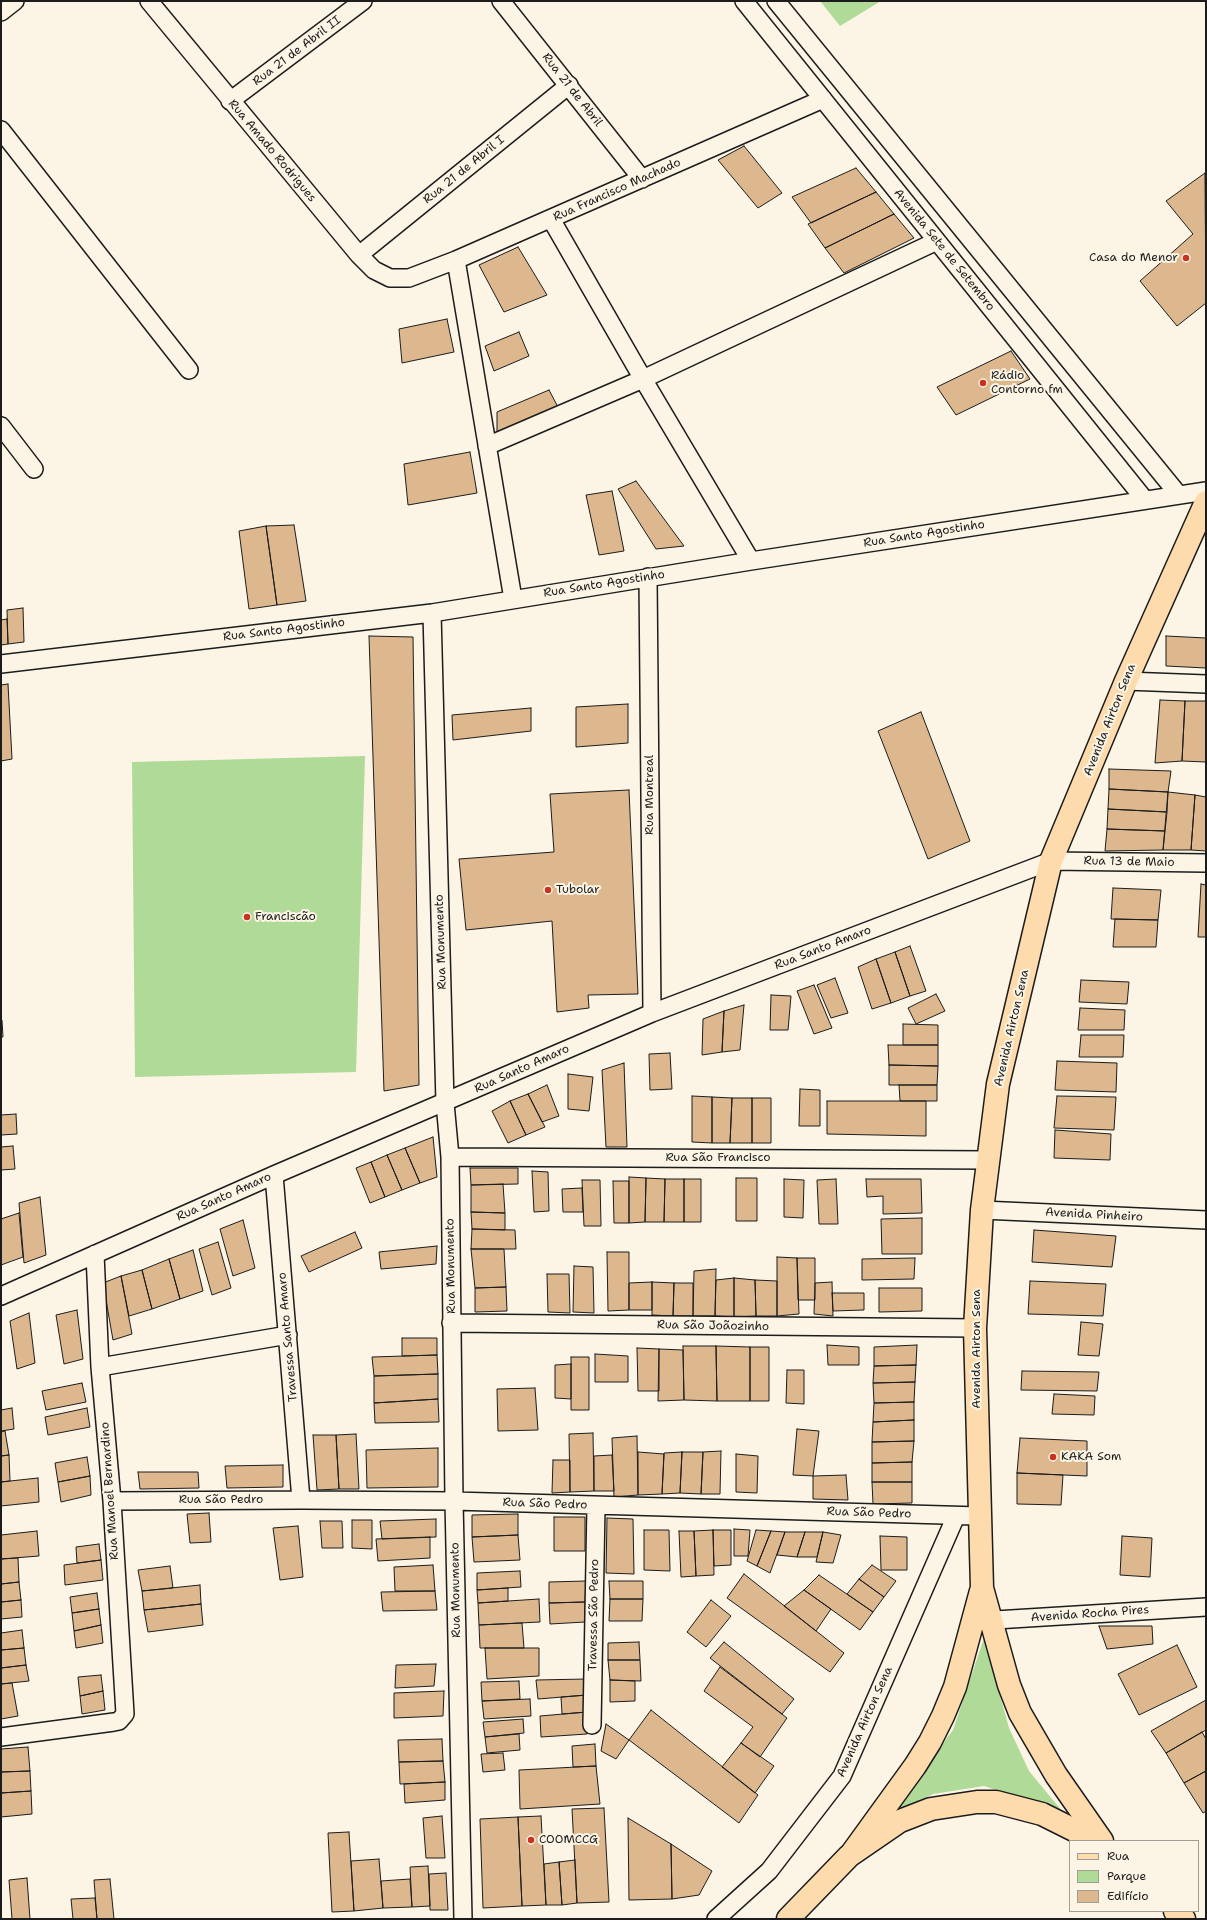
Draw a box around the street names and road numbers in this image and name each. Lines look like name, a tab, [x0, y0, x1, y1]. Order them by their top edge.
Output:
street label: Rua 21 de Abril II	[250, 13, 344, 89]
street label: Rua 21 de Abril	[539, 50, 605, 130]
street label: Rua Amado Rodrigues	[225, 97, 319, 205]
street label: Rua 21 de Abril I	[421, 133, 507, 207]
street label: Rua Francisco Machado	[551, 155, 683, 225]
street label: Avenida Sete de Setembro	[890, 186, 998, 314]
street label: Rua Santo Agostinho	[862, 517, 986, 551]
street label: Rua Santo Agostinho	[542, 567, 666, 601]
street label: Rua Santo Agostinho	[222, 615, 346, 645]
street label: Avenida Airton Sena	[1081, 662, 1139, 778]
street label: Rua Montreal	[643, 755, 657, 835]
street label: Rua 13 de Maio	[1083, 854, 1175, 870]
street label: Rua Monumento	[432, 894, 450, 990]
street label: Rua Santo Amaro	[773, 923, 873, 973]
street label: Avenida Airton Sena	[992, 968, 1032, 1088]
street label: Rua Santo Amaro	[472, 1042, 572, 1096]
street label: Rua São Francisco	[665, 1151, 771, 1165]
street label: Rua Santo Amaro	[174, 1170, 274, 1224]
street label: Avenida Pinheiro	[1045, 1205, 1143, 1225]
street label: Rua Monumento	[443, 1218, 459, 1314]
street label: Travessa Santo Amaro	[275, 1272, 301, 1402]
street label: Avenida Airton Sena	[970, 1289, 984, 1409]
street label: Rua São Joãozinho	[657, 1318, 769, 1334]
street label: Rua Manoel Bernardino	[98, 1422, 122, 1560]
street label: Rua São Pedro	[179, 1493, 263, 1507]
street label: Rua São Pedro	[502, 1495, 588, 1513]
street label: Rua São Pedro	[826, 1504, 912, 1522]
street label: Rua Monumento	[448, 1542, 464, 1638]
street label: Travessa São Pedro	[586, 1559, 602, 1671]
street label: Avenida Rocha Pires	[1030, 1603, 1150, 1625]
street label: Avenida Airton Sena	[834, 1664, 896, 1780]

